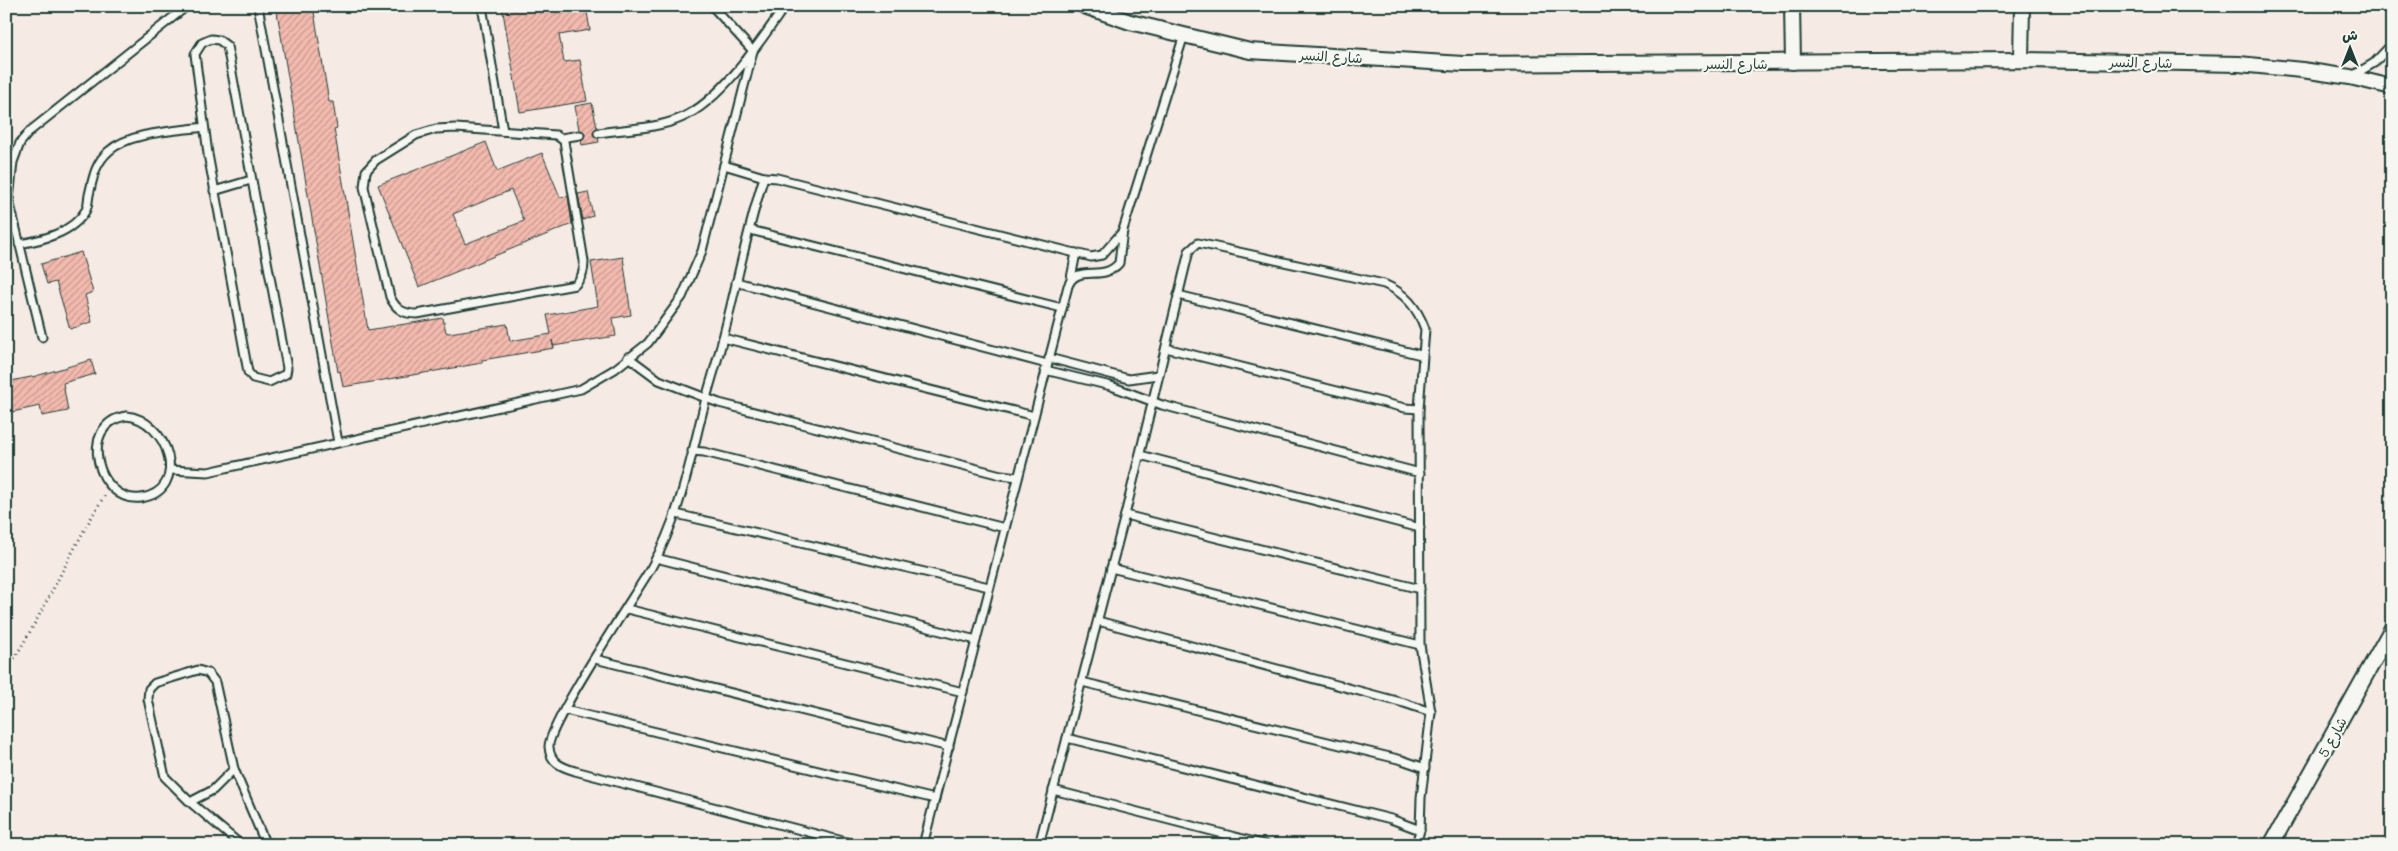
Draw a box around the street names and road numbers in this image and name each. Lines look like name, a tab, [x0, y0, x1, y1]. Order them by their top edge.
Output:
street label: شارع النسر	[1298, 45, 1363, 68]
street label: شارع النسر	[2108, 52, 2173, 73]
street label: شارع النسر	[1703, 54, 1768, 74]
street label: شارع 5	[2313, 714, 2352, 761]

